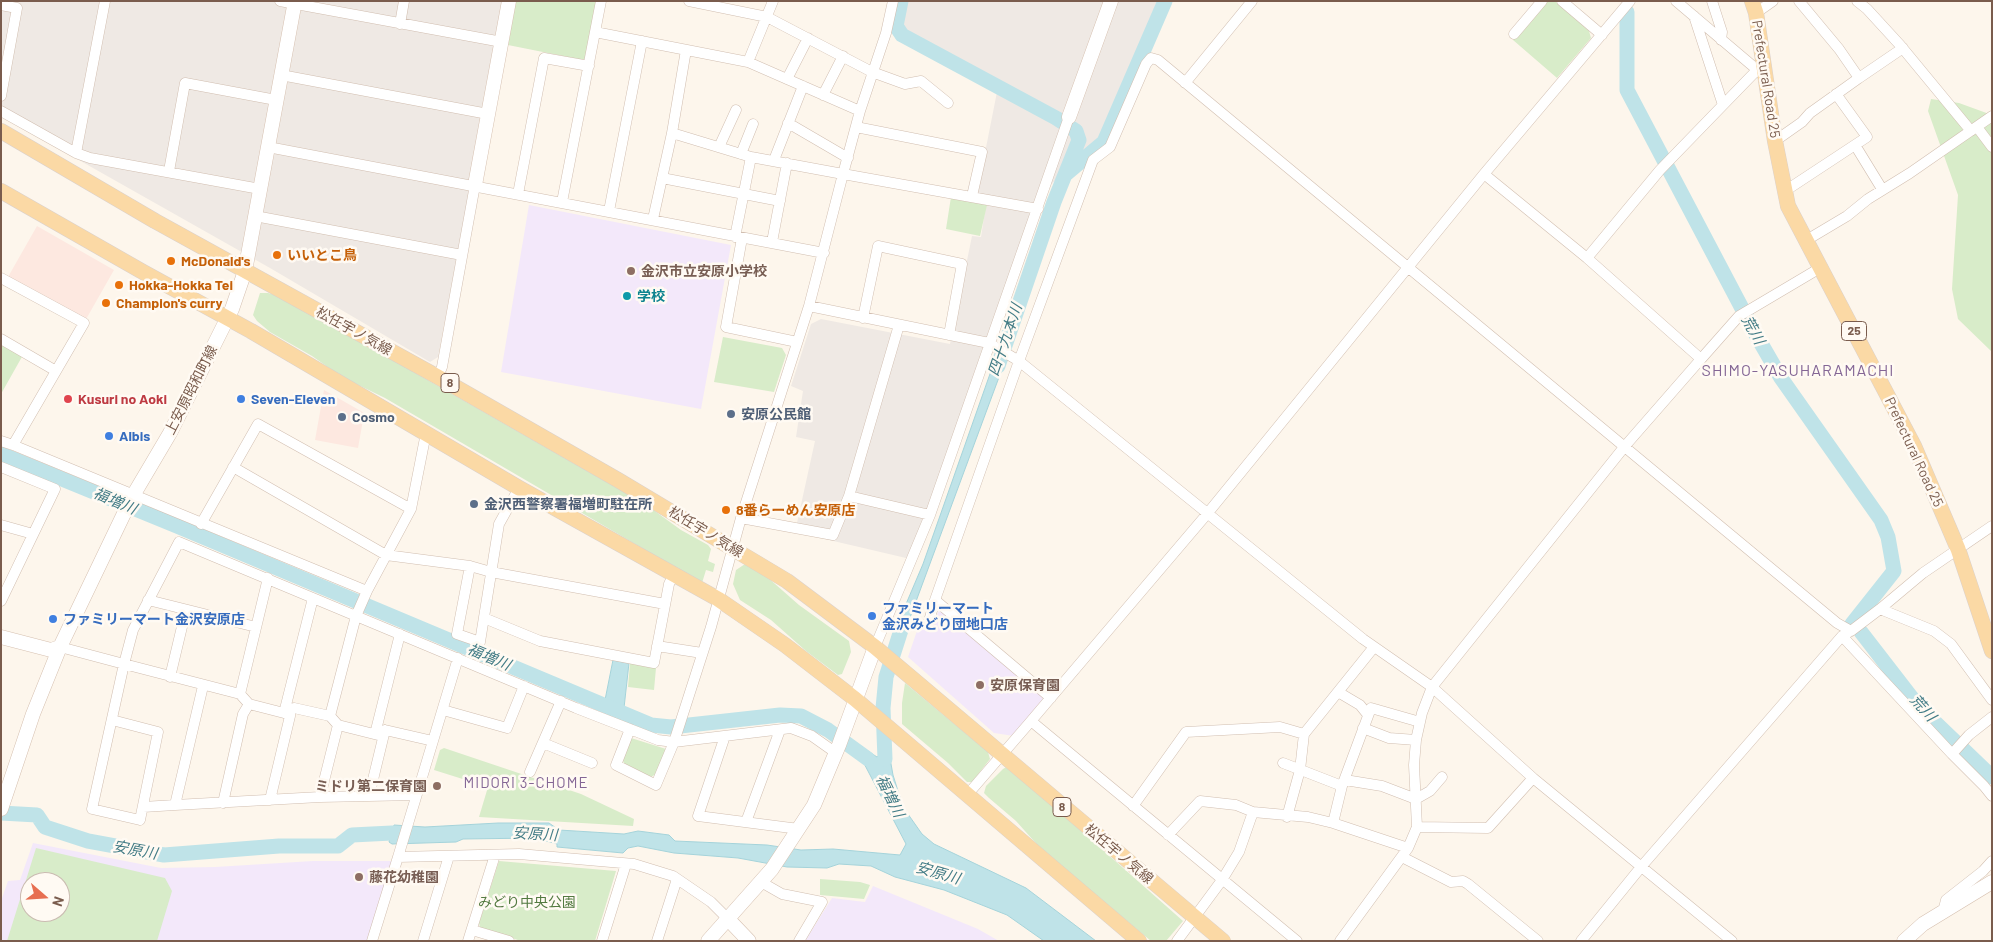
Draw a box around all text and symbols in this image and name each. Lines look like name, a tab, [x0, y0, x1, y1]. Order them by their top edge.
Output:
street label: Prefectural Road 25	[1748, 19, 1784, 139]
place label: いいとこ鳥	[287, 247, 357, 263]
marker: いいとこ鳥	[271, 249, 283, 261]
place label: McDonald's	[181, 253, 250, 269]
marker: McDonald's	[165, 255, 177, 267]
place label: 金沢市立安原小学校	[641, 263, 767, 279]
marker: 金沢市立安原小学校	[625, 265, 637, 277]
place label: Hokka-Hokka Tei	[129, 277, 233, 293]
marker: Hokka-Hokka Tei	[113, 279, 125, 291]
place label: 学校	[637, 288, 665, 304]
marker: 学校	[621, 290, 633, 302]
place label: Champion's curry	[116, 295, 223, 311]
marker: Champion's curry	[100, 297, 112, 309]
water label: 四十九本川	[984, 302, 1026, 378]
street label: 松任宇ノ気線	[313, 303, 395, 359]
water label: 荒川	[1738, 313, 1768, 347]
road number: 25	[1842, 322, 1866, 341]
street label: 上安原昭和町線	[161, 343, 221, 437]
district label: SHIMO-YASUHARAMACHI	[1699, 361, 1897, 381]
road number: 8	[441, 373, 459, 392]
place label: Kusuri no Aoki	[78, 391, 167, 407]
place label: Seven-Eleven	[251, 391, 335, 407]
marker: Kusuri no Aoki	[62, 393, 74, 405]
marker: Seven-Eleven	[235, 393, 247, 405]
street label: Prefectural Road 25	[1881, 395, 1947, 509]
place label: 安原公民館	[741, 406, 811, 422]
marker: 安原公民館	[725, 408, 737, 420]
place label: Cosmo	[352, 409, 395, 425]
marker: Cosmo	[336, 411, 348, 423]
place label: Albis	[119, 428, 150, 444]
marker: Albis	[103, 430, 115, 442]
water label: 福増川	[91, 484, 139, 518]
place label: 金沢西警察署福増町駐在所	[484, 496, 652, 512]
marker: 金沢西警察署福増町駐在所	[468, 498, 480, 510]
place label: 8番らーめん安原店	[736, 502, 856, 518]
street label: 松任宇ノ気線	[666, 503, 746, 561]
marker: 8番らーめん安原店	[720, 504, 732, 516]
place label: ファミリーマート 金沢みどり団地口店	[882, 600, 1008, 632]
marker: ファミリーマート 金沢みどり団地口店	[866, 610, 878, 622]
place label: ファミリーマート金沢安原店	[63, 611, 245, 627]
marker: ファミリーマート金沢安原店	[47, 613, 59, 625]
water label: 福増川	[465, 640, 513, 674]
place label: 安原保育園	[990, 677, 1060, 693]
marker: 安原保育園	[974, 679, 986, 691]
water label: 荒川	[1906, 691, 1940, 725]
water label: 福増川	[872, 772, 908, 820]
district label: MIDORI 3-CHOME	[462, 774, 590, 792]
place label: ミドリ第二保育園	[315, 778, 427, 794]
marker: ミドリ第二保育園	[431, 780, 443, 792]
road number: 8	[1053, 798, 1071, 816]
street label: 松任宇ノ気線	[1081, 821, 1157, 887]
water label: 安原川	[512, 824, 558, 844]
water label: 安原川	[111, 837, 159, 863]
water label: 安原川	[914, 858, 962, 888]
place label: 藤花幼稚園	[369, 869, 439, 885]
marker: 藤花幼稚園	[353, 871, 365, 883]
north arrow	[20, 872, 70, 922]
park label: みどり中央公園	[478, 894, 576, 910]
text: N	[49, 895, 68, 909]

